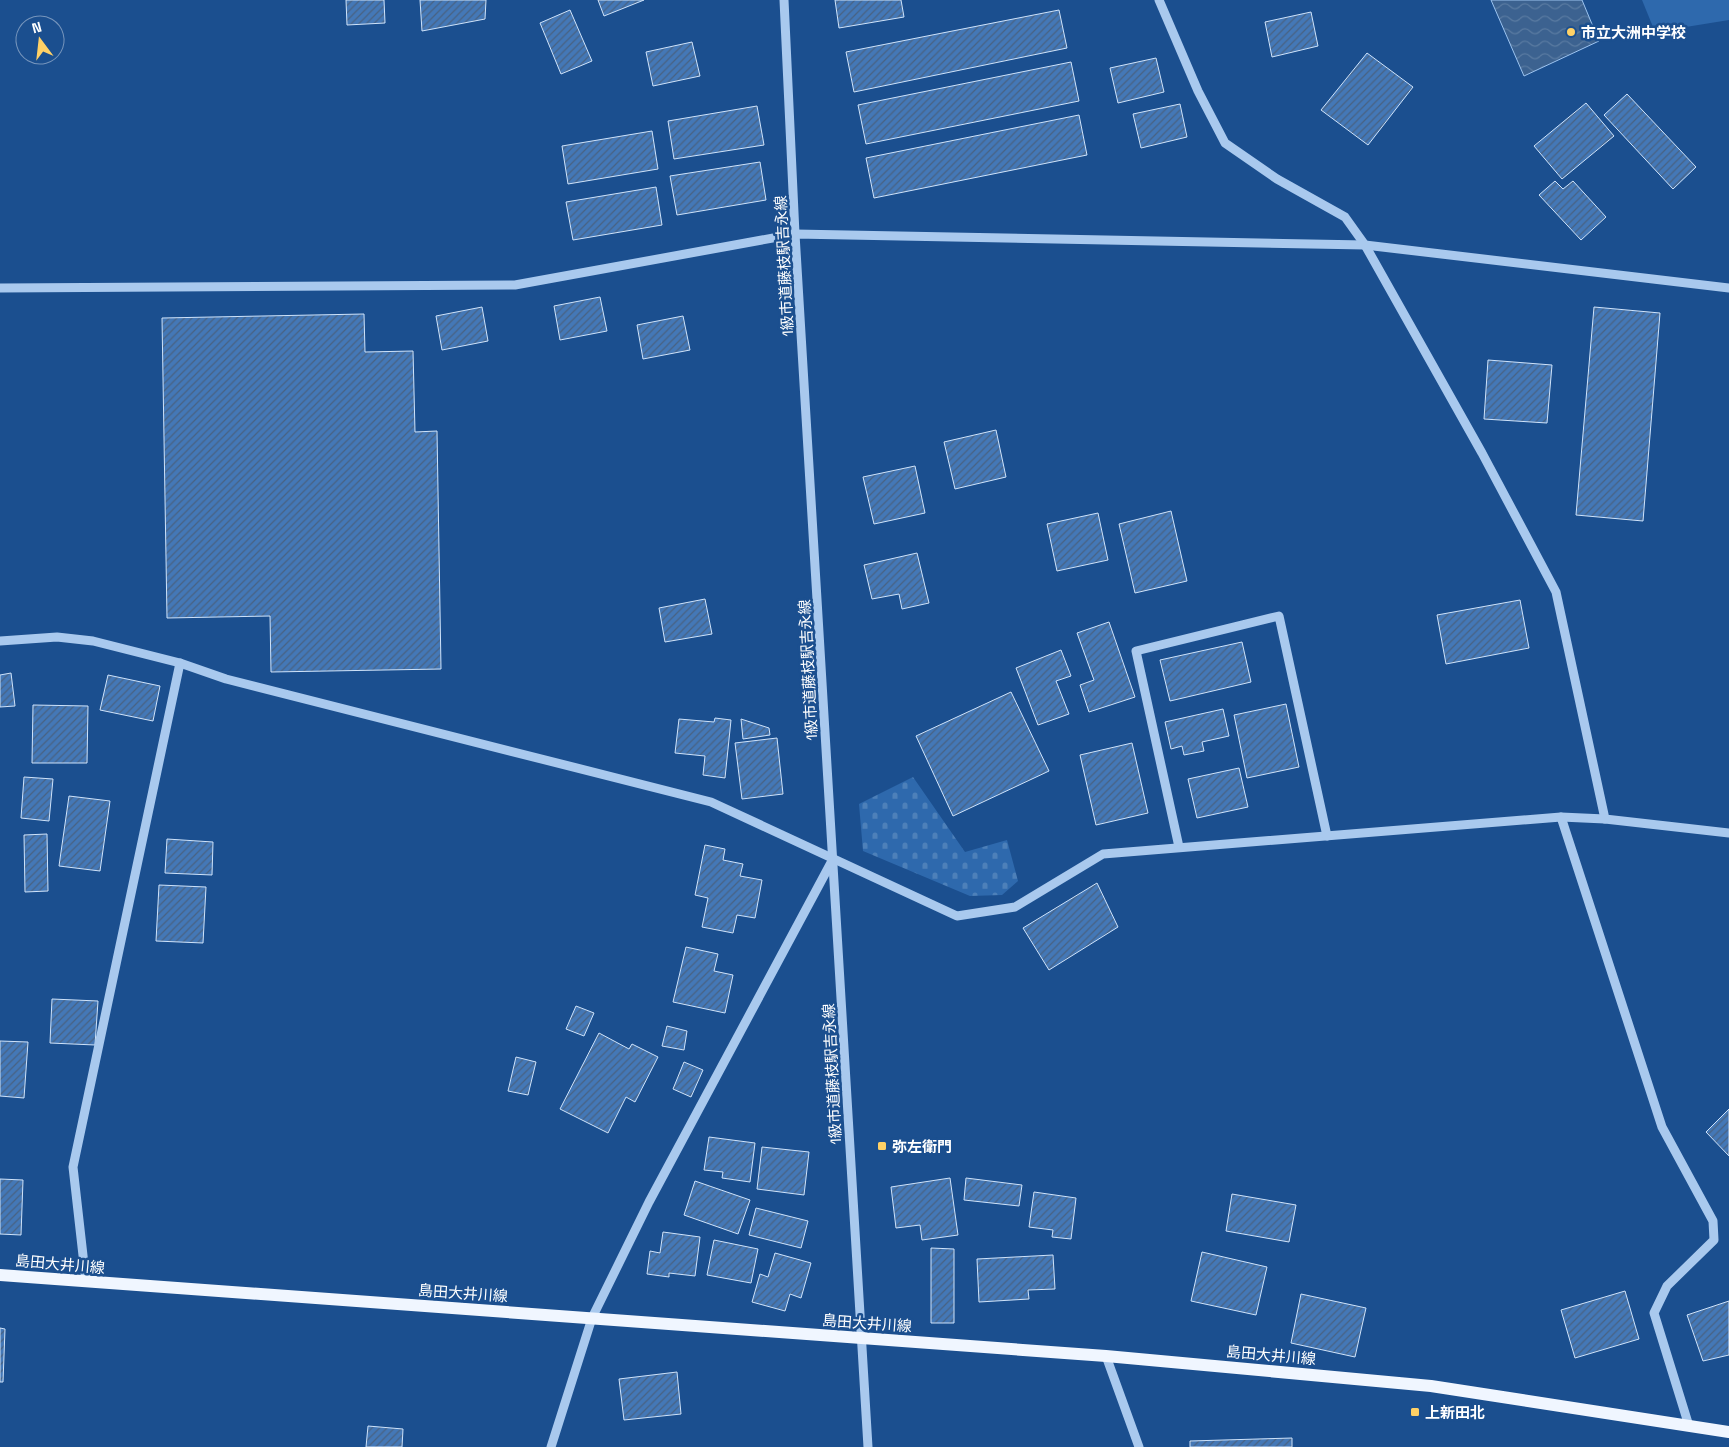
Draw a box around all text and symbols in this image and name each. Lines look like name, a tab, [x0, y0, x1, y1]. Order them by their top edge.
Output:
north arrow	[15, 15, 65, 65]
text: N	[30, 18, 44, 37]
place label: 市立大洲中学校	[1581, 23, 1686, 42]
marker: 市立大洲中学校	[1565, 26, 1577, 38]
street label: 1級市道藤枝駅吉永線	[771, 195, 797, 337]
street label: 1級市道藤枝駅吉永線	[795, 599, 821, 741]
street label: 1級市道藤枝駅吉永線	[819, 1003, 845, 1145]
place label: 弥左衛門	[892, 1137, 952, 1156]
marker: 弥左衛門	[876, 1140, 888, 1152]
street label: 島田大井川線	[14, 1251, 106, 1277]
street label: 島田大井川線	[417, 1280, 509, 1306]
street label: 島田大井川線	[821, 1310, 913, 1336]
street label: 島田大井川線	[1225, 1342, 1317, 1368]
place label: 上新田北	[1425, 1403, 1485, 1422]
marker: 上新田北	[1409, 1406, 1421, 1418]

